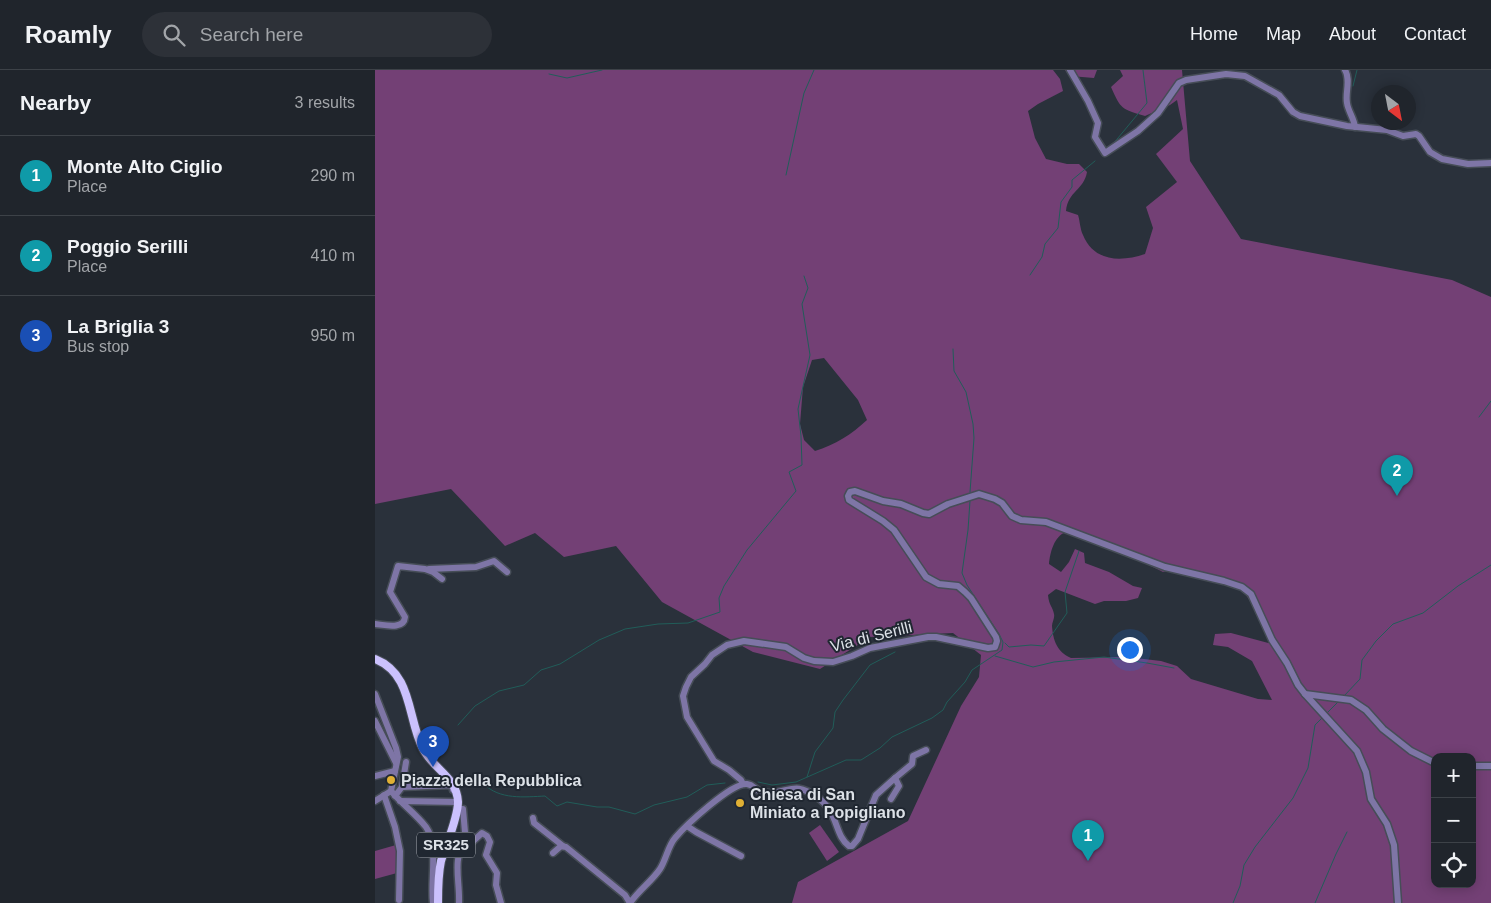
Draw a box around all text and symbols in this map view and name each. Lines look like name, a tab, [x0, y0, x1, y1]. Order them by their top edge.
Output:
search box	[142, 12, 492, 57]
text: Roamly	[25, 21, 112, 48]
icon: search	[160, 21, 188, 49]
text: Search here	[200, 24, 303, 45]
text: Home	[1190, 24, 1238, 44]
text: Map	[1266, 24, 1301, 44]
text: About	[1329, 24, 1376, 44]
text: Contact	[1404, 24, 1466, 44]
north arrow	[1371, 85, 1416, 130]
text: Nearby	[20, 91, 91, 114]
text: 3 results	[295, 94, 355, 111]
text: Monte Alto Ciglio	[67, 156, 223, 177]
text: 1	[32, 167, 40, 184]
text: 290 m	[311, 167, 355, 184]
text: Place	[67, 178, 107, 195]
text: Poggio Serilli	[67, 236, 188, 257]
text: 2	[32, 247, 40, 264]
text: 410 m	[311, 247, 355, 264]
text: Place	[67, 258, 107, 275]
text: La Briglia 3	[67, 316, 169, 337]
text: 3	[32, 327, 40, 344]
text: 950 m	[311, 327, 355, 344]
text: Bus stop	[67, 338, 129, 355]
pin: 2	[1381, 455, 1413, 496]
street label: Via di Serilli	[829, 618, 914, 655]
your location	[1117, 637, 1143, 663]
pin: 3	[417, 726, 449, 767]
map controls	[1431, 753, 1476, 888]
button: +	[1431, 753, 1476, 798]
place label: Piazza della Repubblica	[401, 772, 582, 789]
marker: Piazza della Repubblica	[385, 774, 397, 786]
place label: Chiesa di San Miniato a Popigliano	[750, 786, 906, 821]
marker: Chiesa di San Miniato a Popigliano	[734, 797, 746, 809]
button: −	[1431, 798, 1476, 843]
pin: 1	[1072, 820, 1104, 861]
road number: SR325	[417, 832, 475, 858]
button: locate	[1431, 843, 1476, 888]

